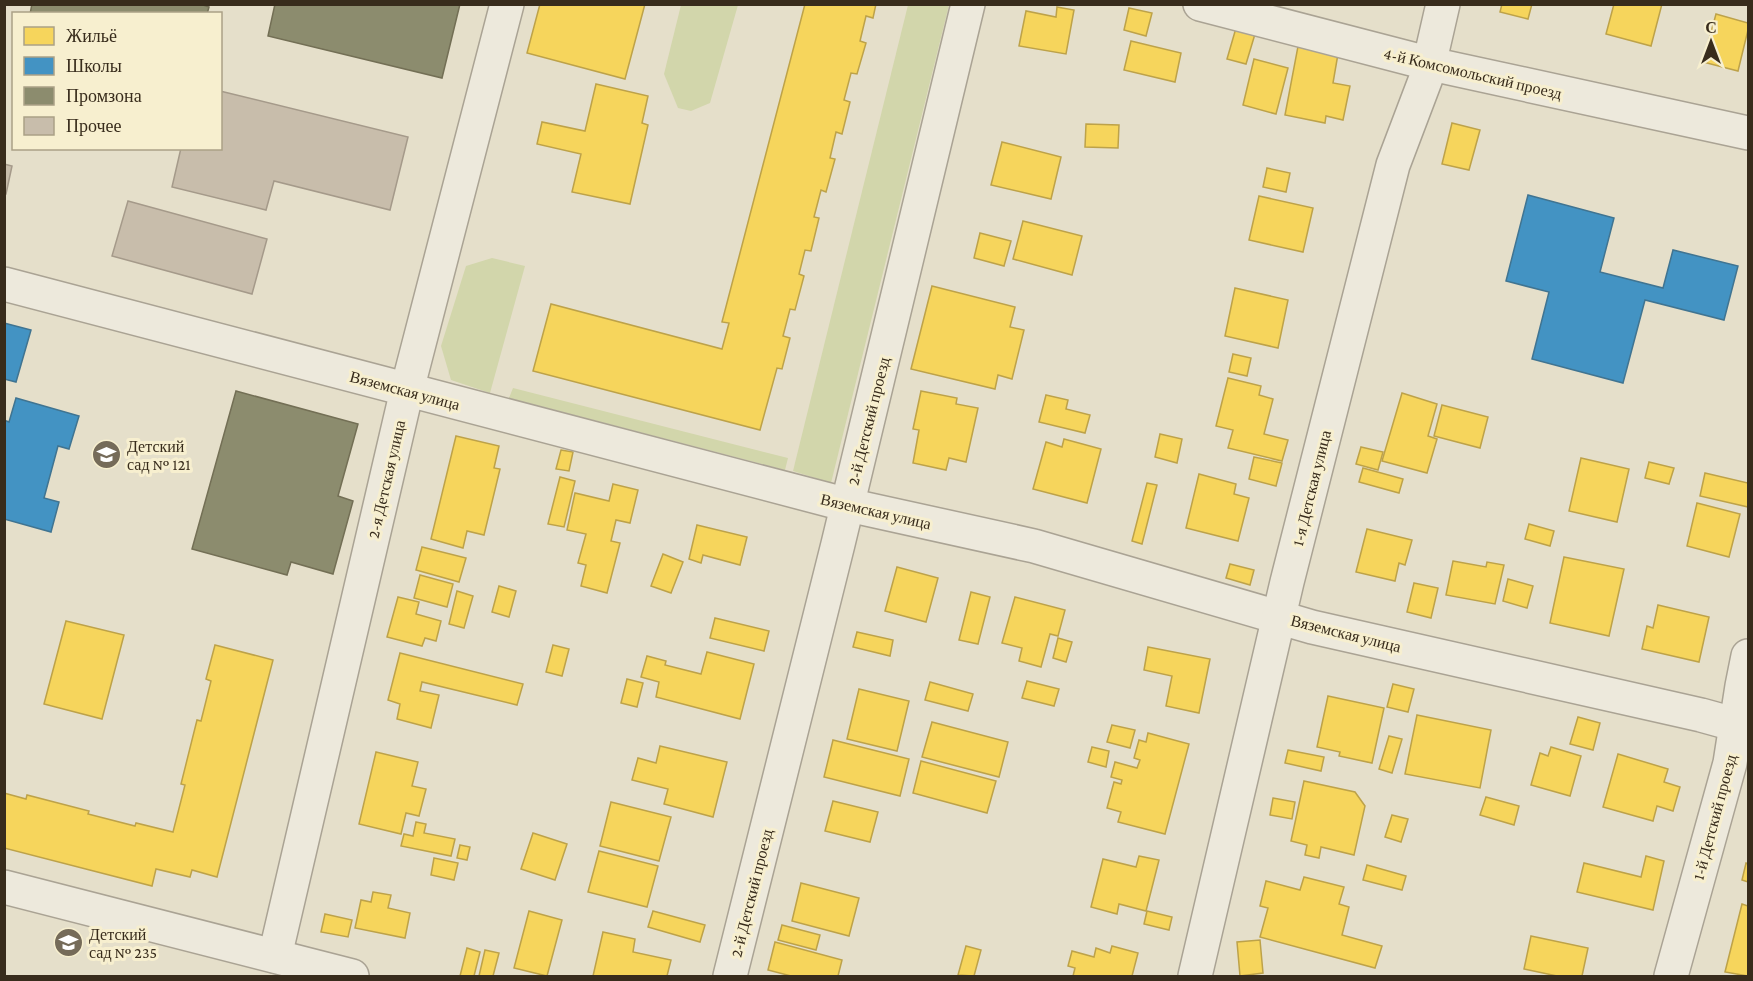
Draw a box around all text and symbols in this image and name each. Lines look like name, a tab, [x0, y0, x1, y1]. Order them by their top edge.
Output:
legend	[12, 12, 222, 150]
north arrow	[1681, 12, 1741, 72]
text: С	[1705, 19, 1717, 36]
text: Жильё	[66, 26, 117, 46]
street label: 4-й Комсомольский проезд	[1382, 45, 1564, 103]
text: Школы	[66, 56, 122, 76]
text: Промзона	[66, 86, 142, 106]
text: Прочее	[66, 116, 122, 136]
street label: 2-й Детский проезд	[844, 355, 894, 487]
street label: Вяземская улица	[348, 368, 462, 414]
street label: 2-я Детская улица	[365, 418, 409, 540]
street label: 1-я Детская улица	[1289, 429, 1335, 548]
place label: Детский сад № 121	[127, 438, 191, 474]
school or university icon: Детский сад № 121	[90, 439, 122, 471]
street label: Вяземская улица	[819, 490, 933, 533]
street label: Вяземская улица	[1289, 612, 1403, 656]
street label: 1-й Детский проезд	[1690, 752, 1740, 882]
street label: 2-й Детский проезд	[727, 827, 777, 959]
place label: Детский сад № 235	[89, 926, 157, 962]
school or university icon: Детский сад № 235	[52, 927, 84, 959]

